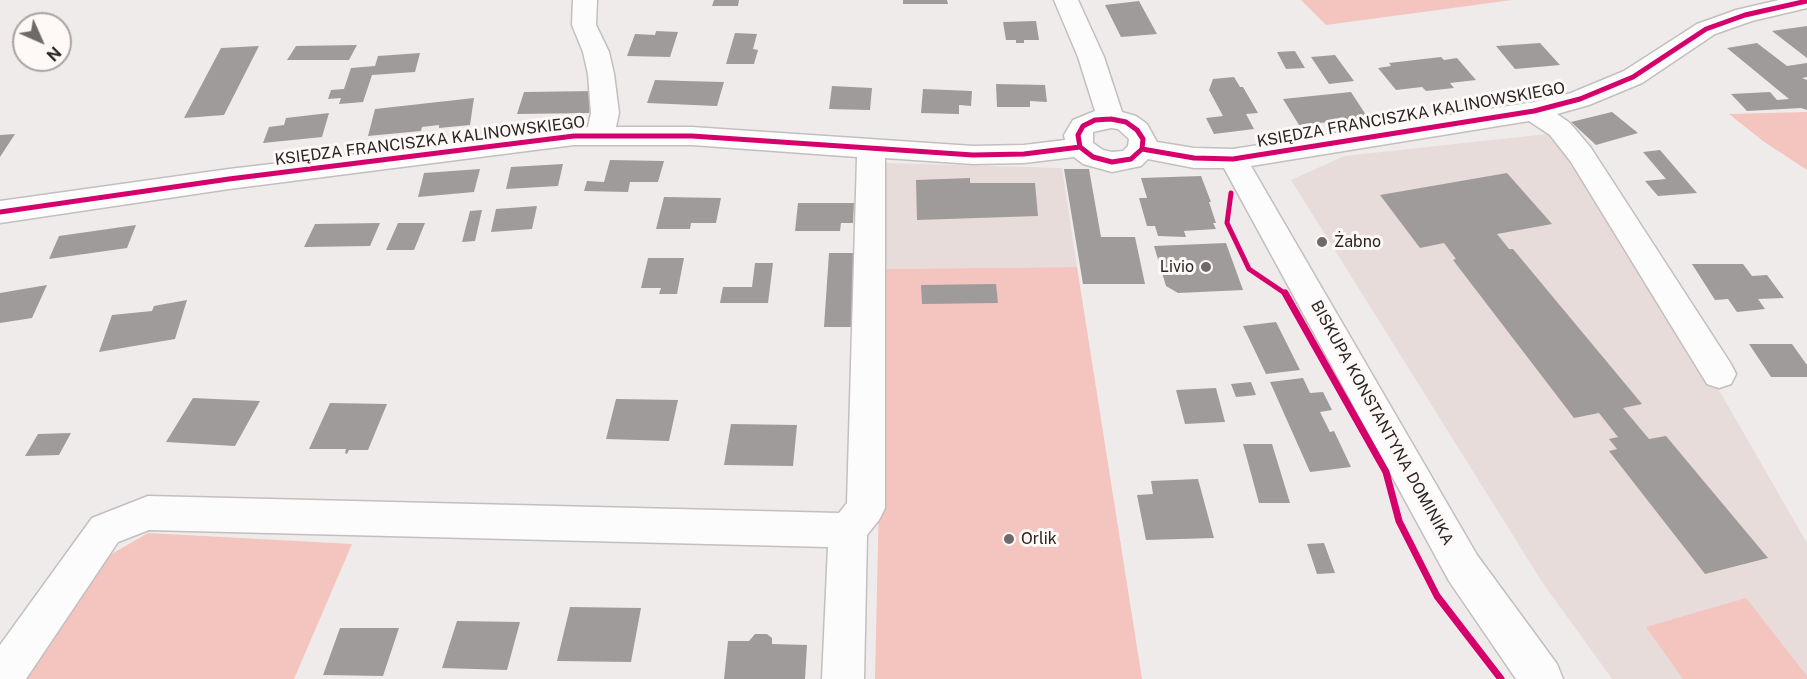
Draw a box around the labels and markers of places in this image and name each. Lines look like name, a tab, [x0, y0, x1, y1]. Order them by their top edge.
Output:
place label: Żabno	[1334, 232, 1381, 252]
marker: Żabno	[1315, 235, 1329, 249]
place label: Livio	[1160, 257, 1194, 277]
marker: Livio	[1199, 260, 1213, 274]
place label: Orlik	[1021, 529, 1057, 549]
marker: Orlik	[1002, 532, 1016, 546]

